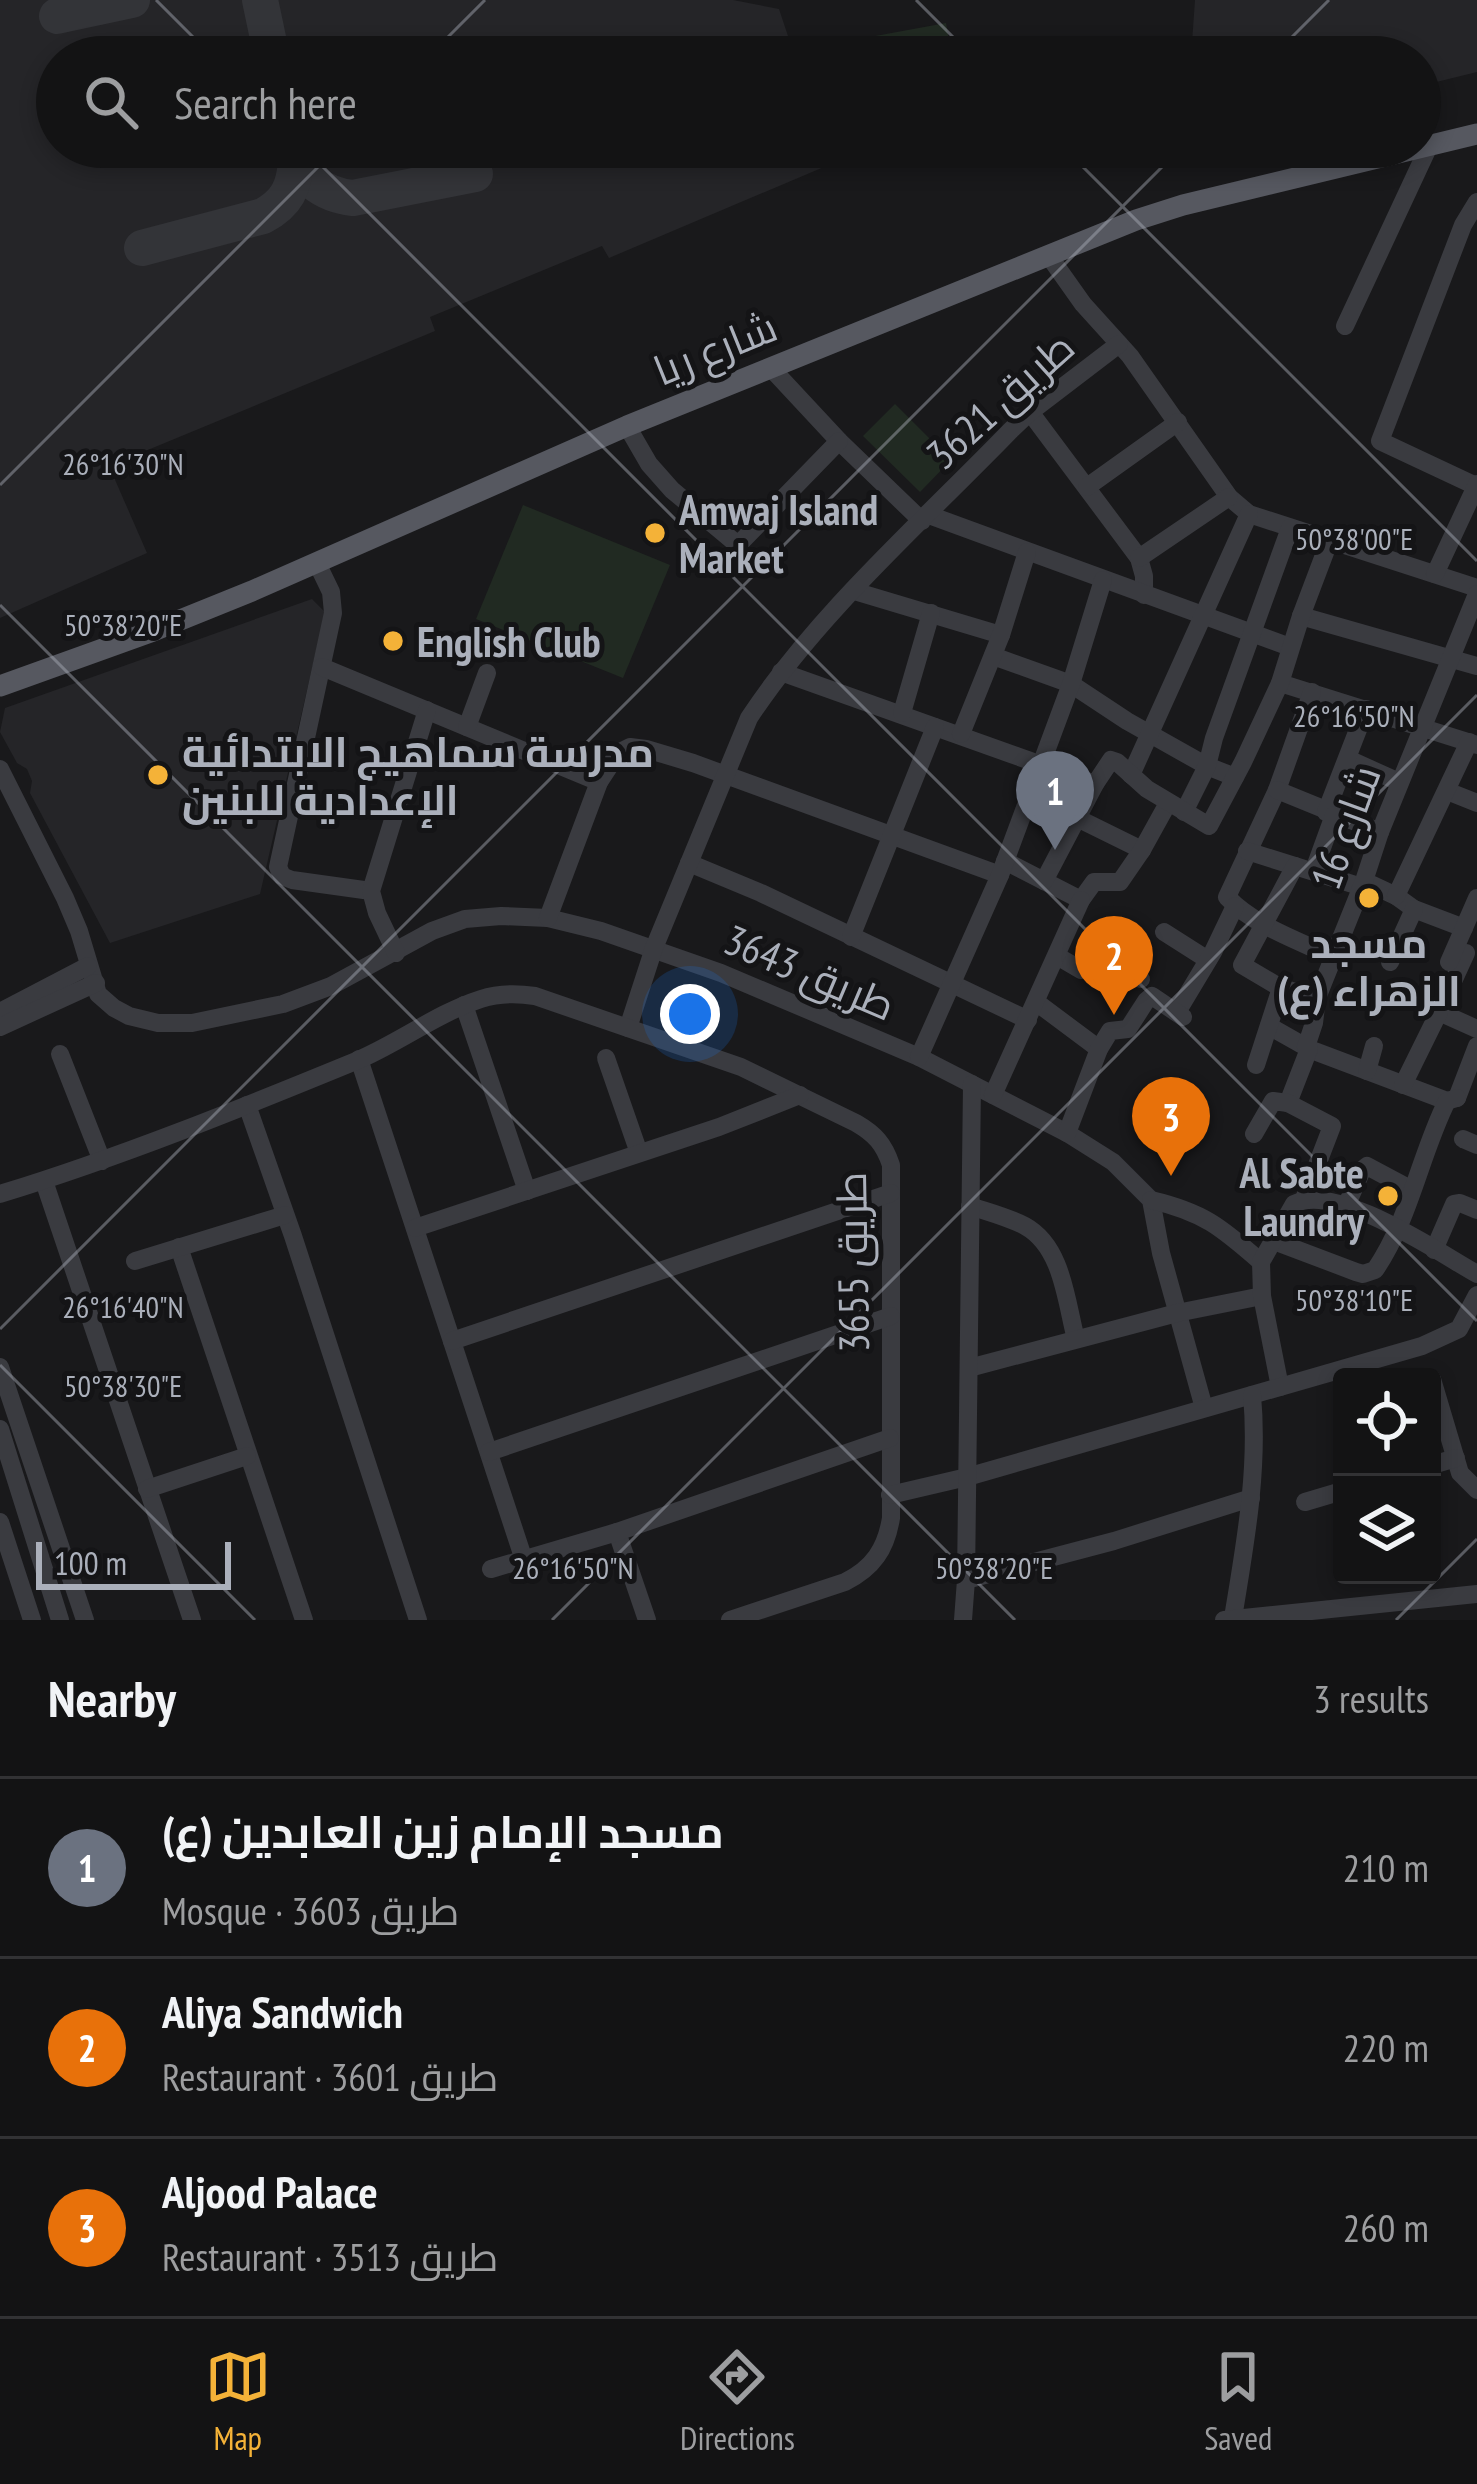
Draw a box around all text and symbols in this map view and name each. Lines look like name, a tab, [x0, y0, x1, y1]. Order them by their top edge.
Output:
search box	[36, 36, 1441, 168]
icon: search	[78, 69, 144, 135]
text: Search here	[174, 73, 357, 131]
street label: شارع ريا	[645, 298, 785, 398]
street label: طريق 3621	[915, 319, 1085, 481]
text: 26°16'30"N	[62, 444, 184, 483]
place label: Amwaj Island Market	[678, 482, 878, 585]
text: 50°38'00"E	[1295, 519, 1413, 558]
marker: Amwaj Island Market	[642, 520, 668, 546]
text: 50°38'20"E	[64, 605, 182, 644]
place label: English Club	[417, 614, 601, 669]
marker: English Club	[380, 628, 406, 654]
text: 26°16'50"N	[1293, 696, 1415, 735]
place label: مدرسة سماهيج الابتدائية الإعدادية للبنين	[182, 724, 654, 828]
pin: 1	[1016, 751, 1094, 850]
street label: شارع 16	[1297, 757, 1394, 897]
marker: مدرسة سماهيج الابتدائية الإعدادية للبنين	[145, 762, 171, 788]
marker: مسجد الزهراء (ع)	[1356, 885, 1382, 911]
street label: طريق 3643	[716, 911, 904, 1033]
place label: مسجد الزهراء (ع)	[1277, 915, 1461, 1020]
pin: 2	[1075, 916, 1153, 1015]
your location	[660, 984, 720, 1044]
pin: 3	[1132, 1077, 1210, 1176]
place label: Al Sabte Laundry	[1239, 1145, 1365, 1248]
street label: طريق 3655	[823, 1171, 881, 1353]
marker: Al Sabte Laundry	[1375, 1183, 1401, 1209]
text: 50°38'10"E	[1295, 1280, 1413, 1319]
text: 26°16'40"N	[62, 1287, 184, 1326]
text: 50°38'30"E	[64, 1366, 182, 1405]
map controls	[1333, 1368, 1441, 1584]
button: locate	[1333, 1368, 1441, 1476]
button: layers	[1333, 1476, 1441, 1584]
scale bar	[36, 1536, 231, 1589]
text: 100 m	[54, 1541, 127, 1584]
text: 26°16'50"N	[512, 1548, 634, 1587]
text: 50°38'20"E	[935, 1548, 1053, 1587]
text: Nearby	[48, 1665, 176, 1731]
text: 3 results	[1313, 1673, 1429, 1724]
text: مسجد الإمام زين العابدين (ع)	[162, 1802, 724, 1860]
text: 1	[78, 1842, 96, 1893]
text: 210 m	[1343, 1842, 1429, 1893]
text: Mosque · طريق 3603	[162, 1885, 459, 1936]
text: Aliya Sandwich	[162, 1982, 403, 2040]
text: 2	[78, 2022, 96, 2073]
text: 220 m	[1343, 2022, 1429, 2073]
text: Restaurant · طريق 3601	[162, 2051, 498, 2102]
text: Aljood Palace	[162, 2162, 378, 2220]
text: 3	[78, 2202, 96, 2253]
text: 260 m	[1343, 2202, 1429, 2253]
text: Restaurant · طريق 3513	[162, 2231, 498, 2282]
tab: Map	[205, 2344, 271, 2459]
tab: Directions	[680, 2344, 795, 2459]
tab: Saved	[1204, 2344, 1272, 2459]

